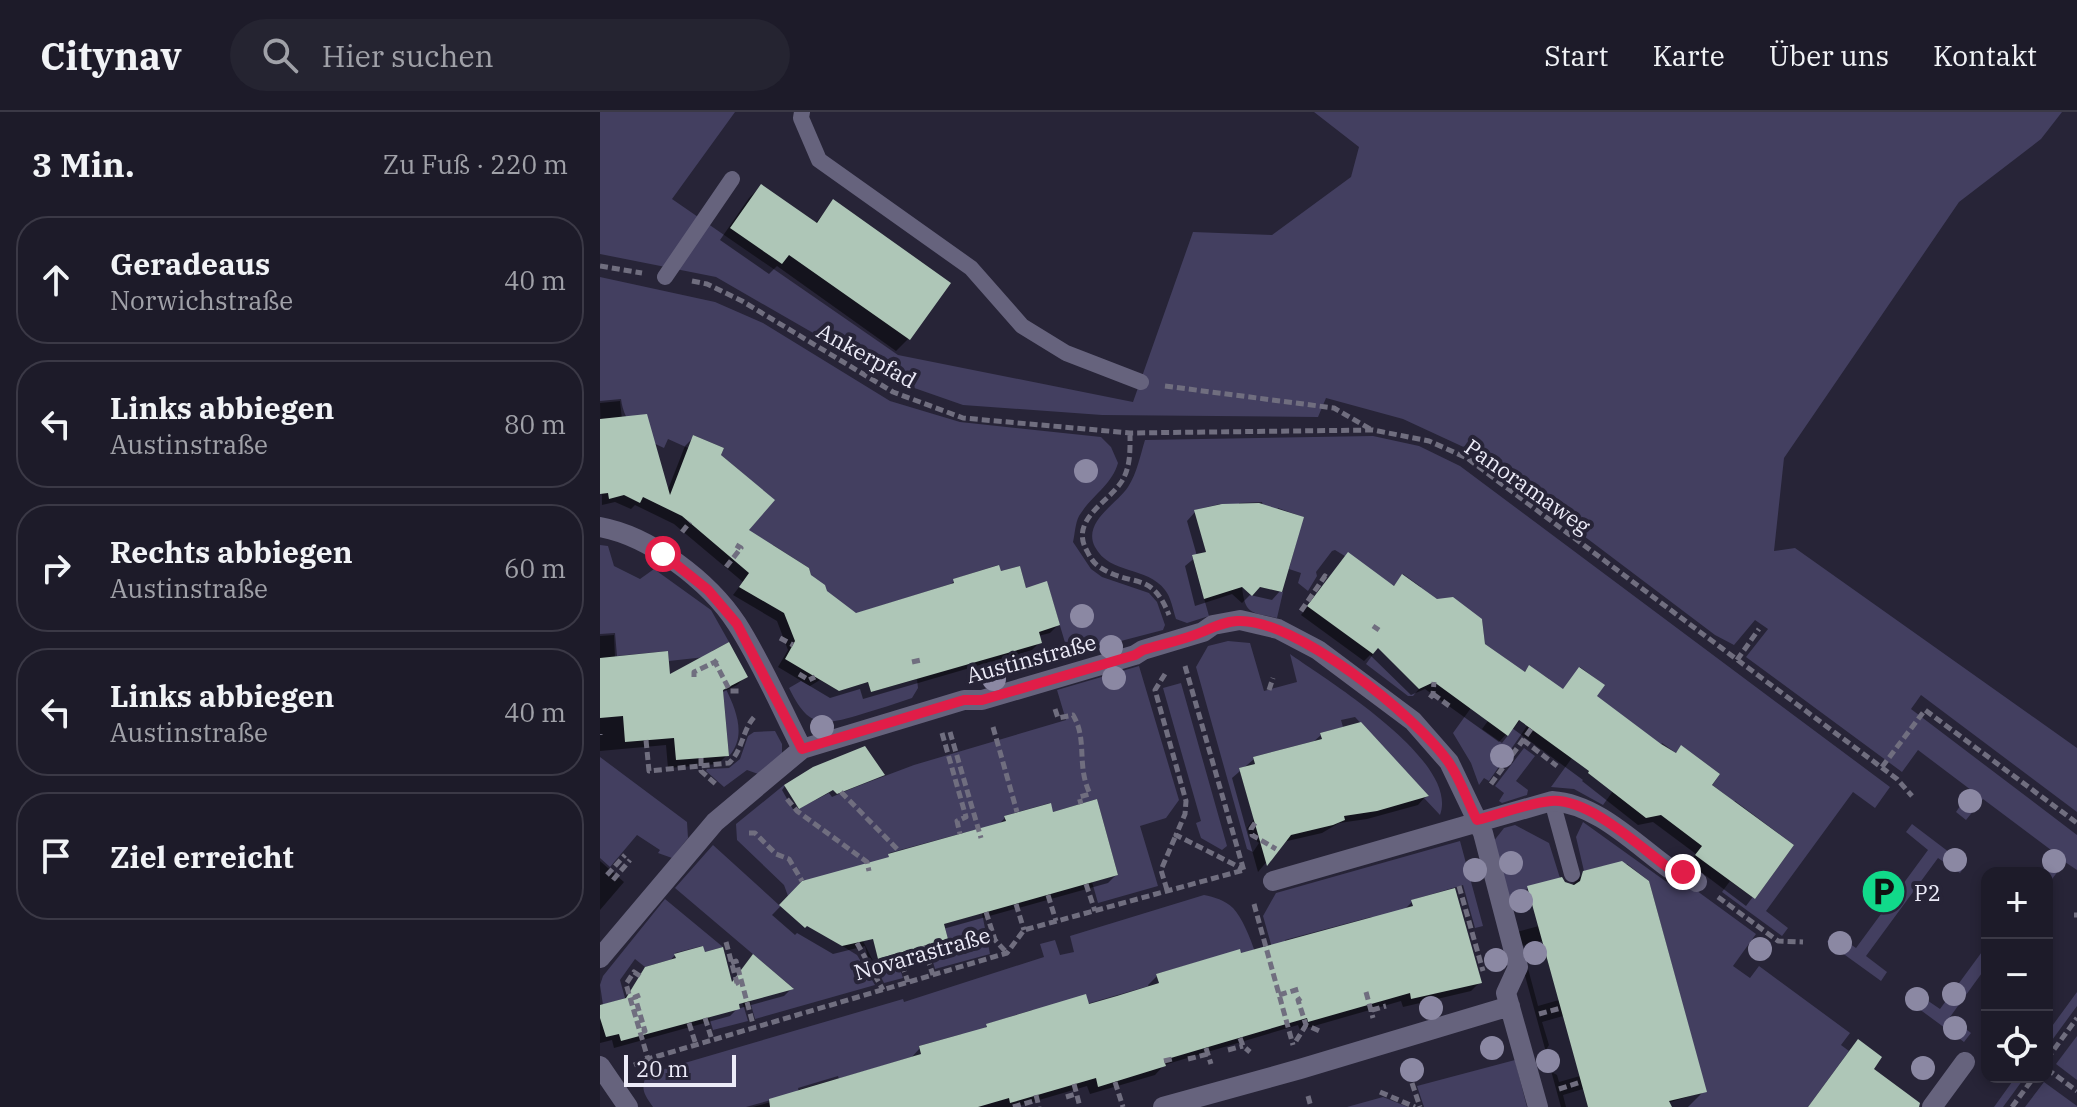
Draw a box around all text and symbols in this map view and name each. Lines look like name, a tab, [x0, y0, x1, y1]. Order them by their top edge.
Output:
search box	[230, 19, 790, 91]
text: Citynav	[40, 31, 182, 80]
icon: search	[258, 33, 302, 77]
text: Hier suchen	[322, 36, 494, 75]
text: Start	[1544, 37, 1608, 74]
text: Karte	[1652, 37, 1725, 74]
text: Über uns	[1769, 37, 1889, 74]
text: Kontakt	[1933, 37, 2037, 74]
text: 3 Min.	[32, 142, 135, 186]
text: Zu Fuß · 220 m	[383, 147, 568, 181]
text: Geradeaus	[110, 244, 270, 283]
icon: ahead	[34, 258, 78, 302]
text: 40 m	[504, 263, 566, 297]
text: Norwichstraße	[110, 283, 293, 317]
street label: Ankerpfad	[812, 316, 922, 394]
text: Links abbiegen	[110, 388, 334, 427]
icon: left	[34, 402, 78, 446]
text: 80 m	[504, 407, 566, 441]
text: Austinstraße	[110, 427, 268, 461]
street label: Panoramaweg	[1459, 432, 1597, 540]
text: Rechts abbiegen	[110, 532, 353, 571]
route start	[645, 536, 681, 572]
icon: right	[34, 546, 78, 590]
text: 60 m	[504, 551, 566, 585]
text: Austinstraße	[110, 571, 268, 605]
street label: Austinstraße	[963, 627, 1099, 689]
text: Links abbiegen	[110, 676, 334, 715]
icon: left	[34, 690, 78, 734]
text: 40 m	[504, 695, 566, 729]
text: Austinstraße	[110, 715, 268, 749]
icon: arrive	[34, 834, 78, 878]
text: Ziel erreicht	[110, 837, 294, 876]
route end	[1665, 854, 1701, 890]
map controls	[1981, 867, 2053, 1083]
button: +	[1981, 867, 2053, 939]
parking icon: P2	[1859, 868, 1907, 916]
place label: P2	[1914, 878, 1941, 907]
street label: Novarastraße	[851, 920, 993, 986]
button: −	[1981, 939, 2053, 1011]
button: locate	[1981, 1011, 2053, 1083]
scale bar	[624, 1051, 736, 1087]
text: 20 m	[636, 1054, 688, 1083]

